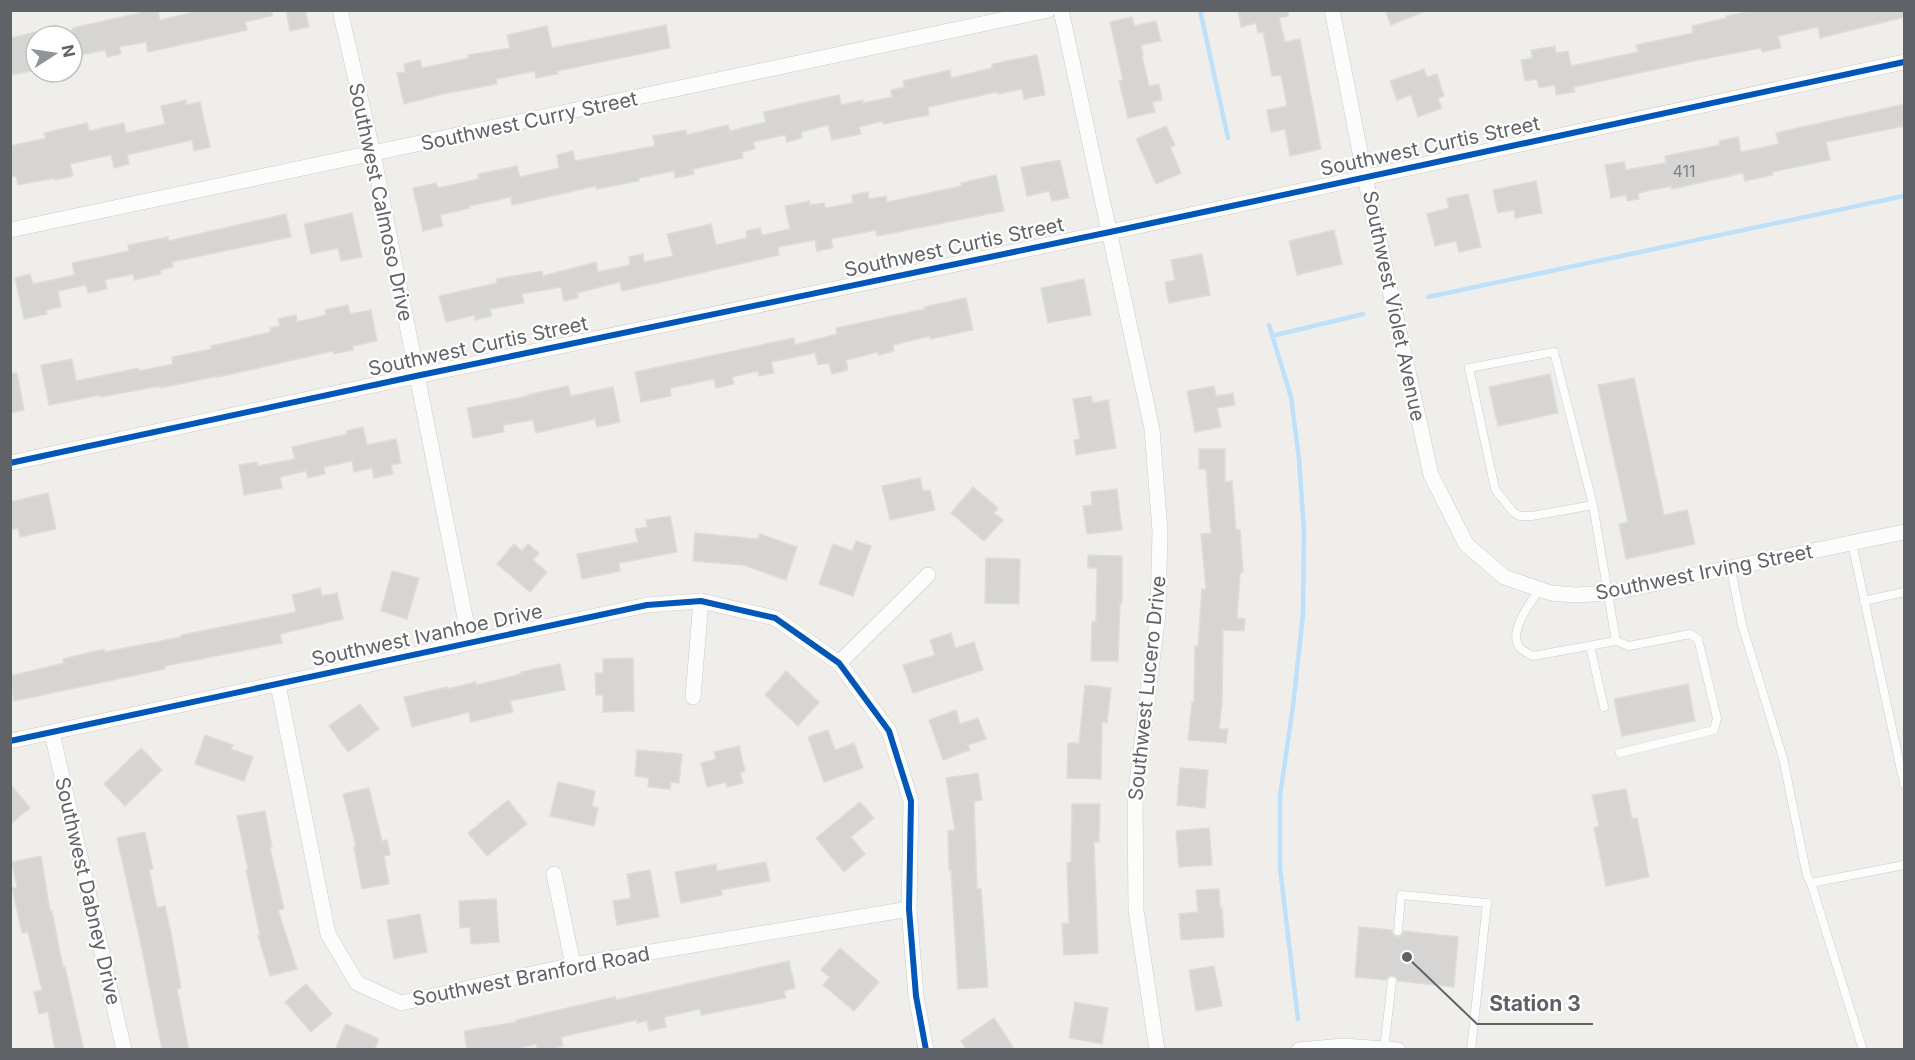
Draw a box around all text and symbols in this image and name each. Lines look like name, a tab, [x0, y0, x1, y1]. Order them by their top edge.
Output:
north arrow	[24, 24, 84, 84]
text: N	[58, 43, 80, 59]
street label: Southwest Calmoso Drive	[344, 80, 418, 324]
street label: Southwest Curry Street	[418, 86, 640, 156]
street label: Southwest Curtis Street	[1318, 111, 1542, 181]
house number: 411	[1672, 161, 1696, 181]
street label: Southwest Violet Avenue	[1358, 189, 1430, 423]
street label: Southwest Curtis Street	[842, 212, 1066, 282]
street label: Southwest Curtis Street	[366, 311, 590, 381]
street label: Southwest Irving Street	[1593, 539, 1815, 605]
street label: Southwest Lucero Drive	[1123, 574, 1171, 802]
street label: Southwest Ivanhoe Drive	[309, 599, 545, 671]
street label: Southwest Dabney Drive	[50, 775, 126, 1007]
street label: Southwest Branford Road	[410, 941, 652, 1011]
callout: Station 3	[1477, 985, 1593, 1024]
text: Station 3	[1489, 991, 1581, 1016]

